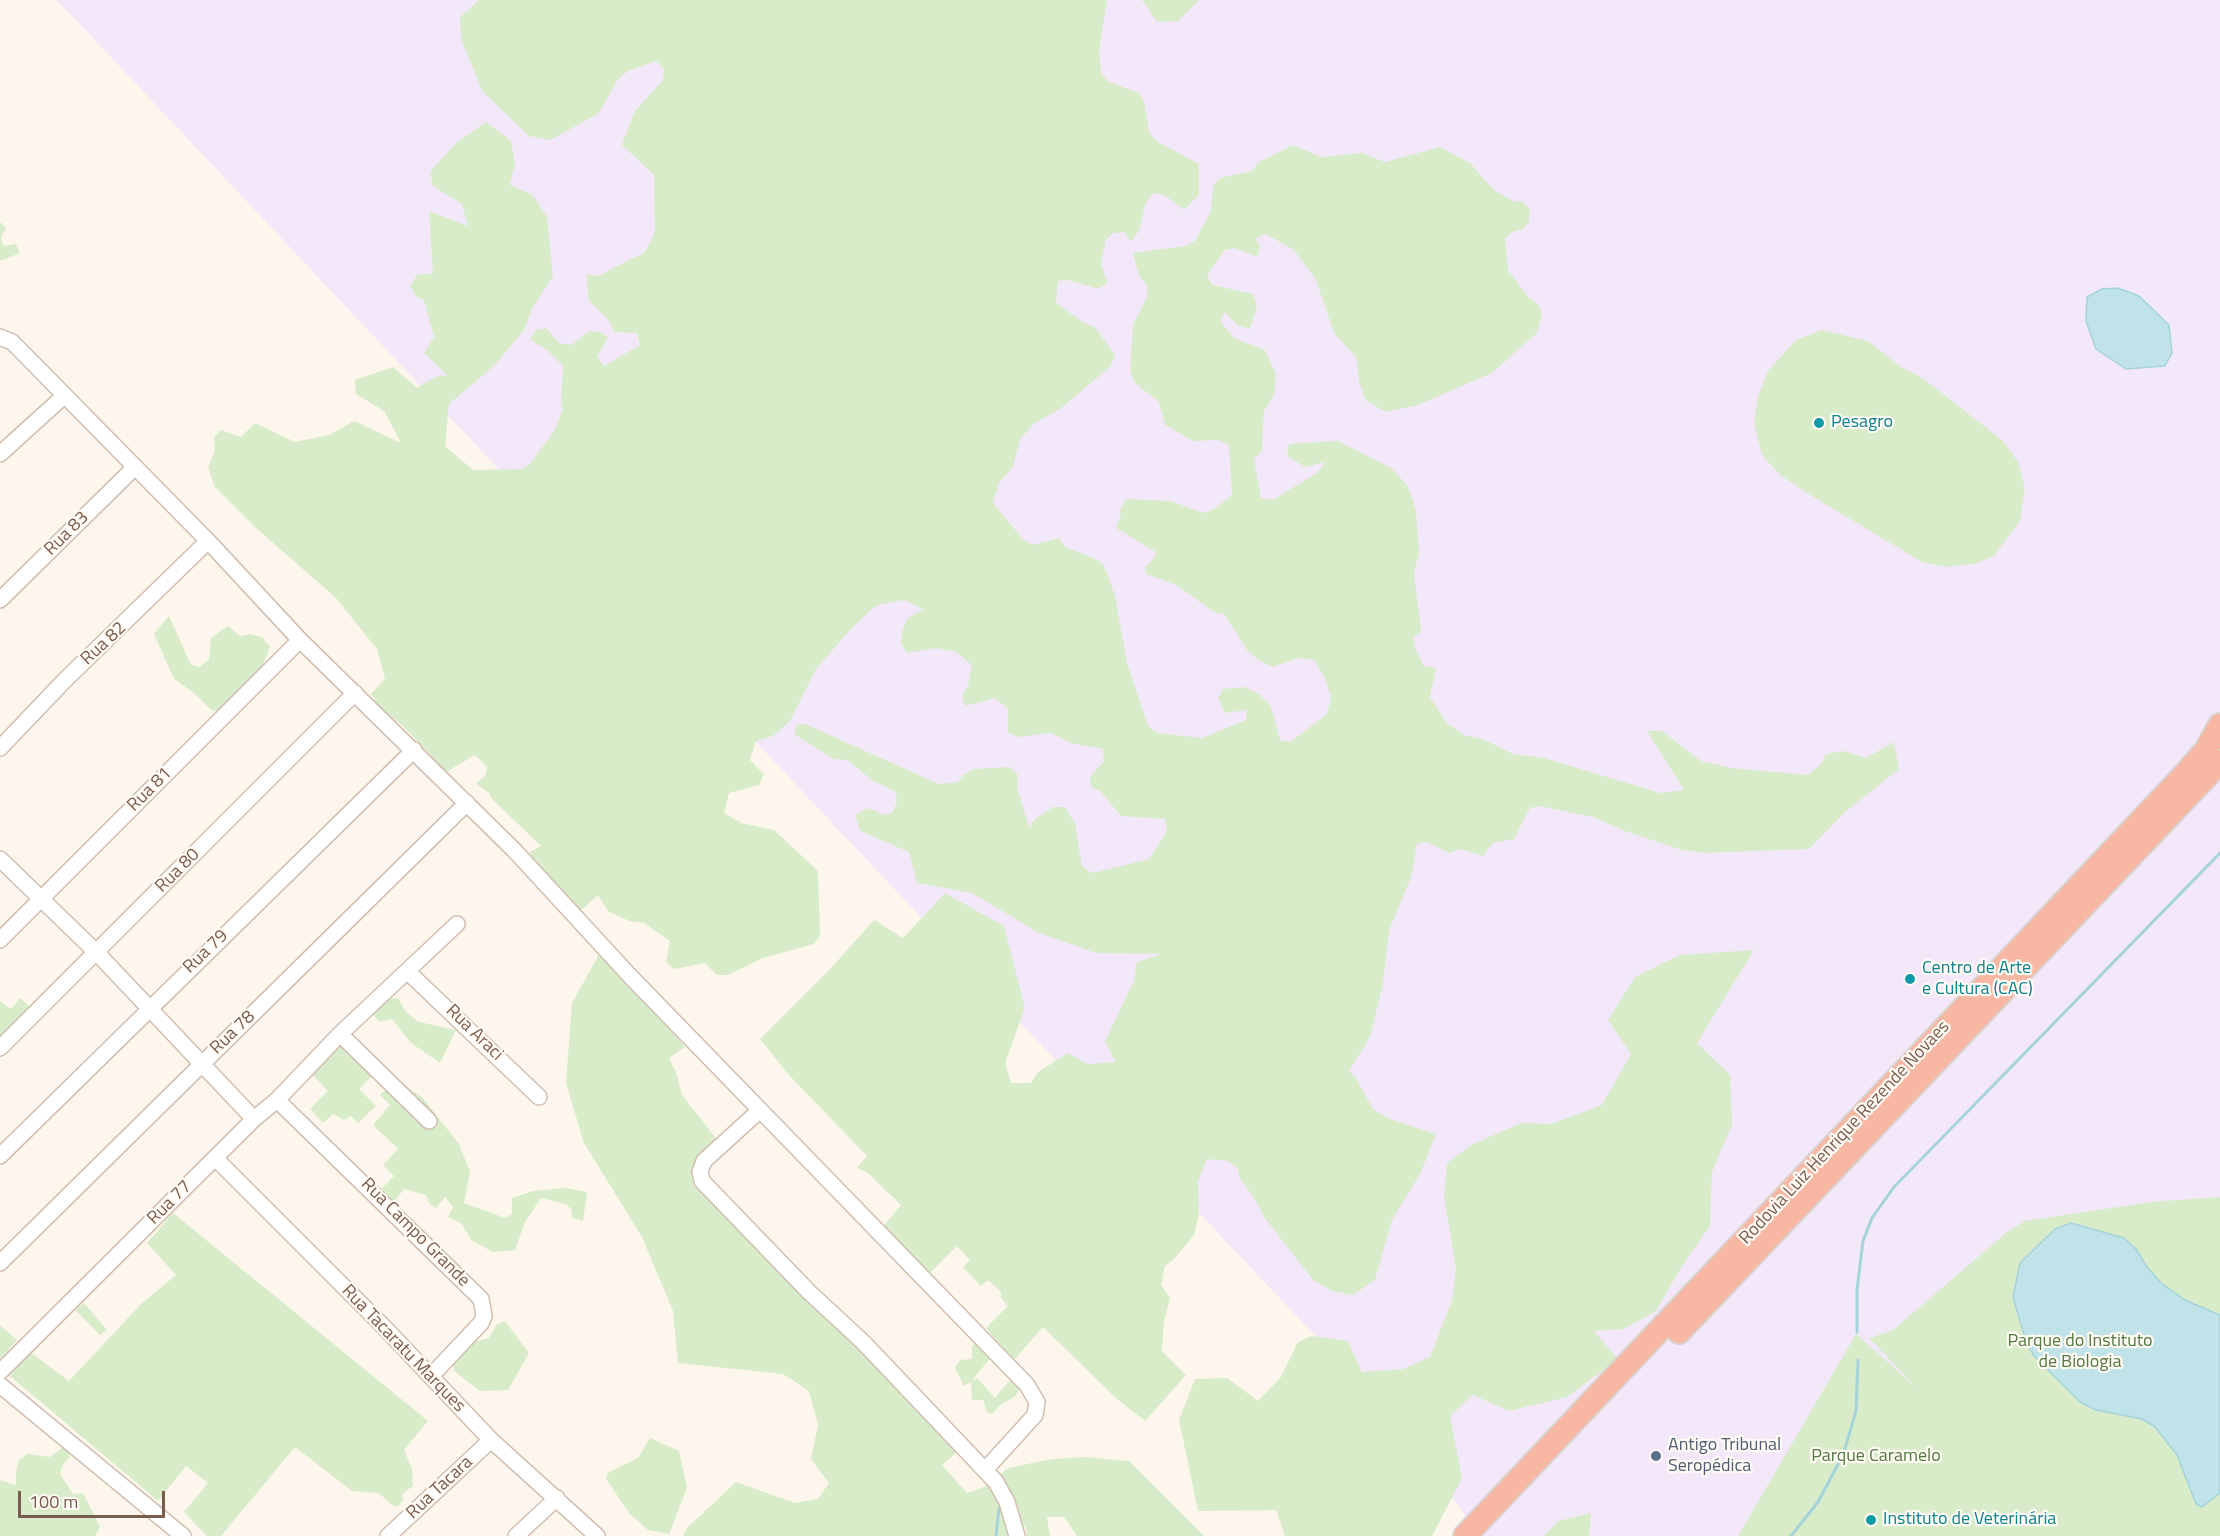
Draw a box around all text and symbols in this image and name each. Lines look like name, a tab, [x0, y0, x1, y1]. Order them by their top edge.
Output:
place label: Pesagro	[1831, 412, 1893, 434]
marker: Pesagro	[1812, 416, 1826, 430]
street label: Rua 83	[40, 507, 94, 561]
street label: Rua 82	[77, 618, 131, 670]
street label: Rua 81	[123, 763, 177, 817]
street label: Rua 80	[151, 844, 205, 898]
street label: Rua 79	[179, 926, 233, 978]
place label: Centro de Arte e Cultura (CAC)	[1922, 958, 2033, 1000]
marker: Centro de Arte e Cultura (CAC)	[1903, 972, 1917, 986]
street label: Rua Araci	[441, 1000, 507, 1066]
street label: Rua 78	[206, 1007, 260, 1059]
street label: Rodovia Luiz Henrique Rezende Novaes	[1735, 1017, 1955, 1249]
street label: Rua Campo Grande	[356, 1174, 474, 1292]
street label: Rua 77	[143, 1176, 197, 1230]
street label: Rua Tacaratu Marques	[337, 1281, 469, 1417]
park label: Parque do Instituto de Biologia	[2007, 1331, 2153, 1374]
place label: Antigo Tribunal Seropédica	[1668, 1435, 1781, 1478]
park label: Parque Caramelo	[1811, 1446, 1941, 1468]
marker: Antigo Tribunal Seropédica	[1649, 1449, 1663, 1463]
street label: Rua Tacara	[402, 1452, 478, 1524]
scale bar	[21, 1479, 168, 1517]
text: 100 m	[29, 1488, 78, 1515]
place label: Instituto de Veterinária	[1883, 1509, 2056, 1531]
marker: Instituto de Veterinária	[1864, 1513, 1878, 1527]

